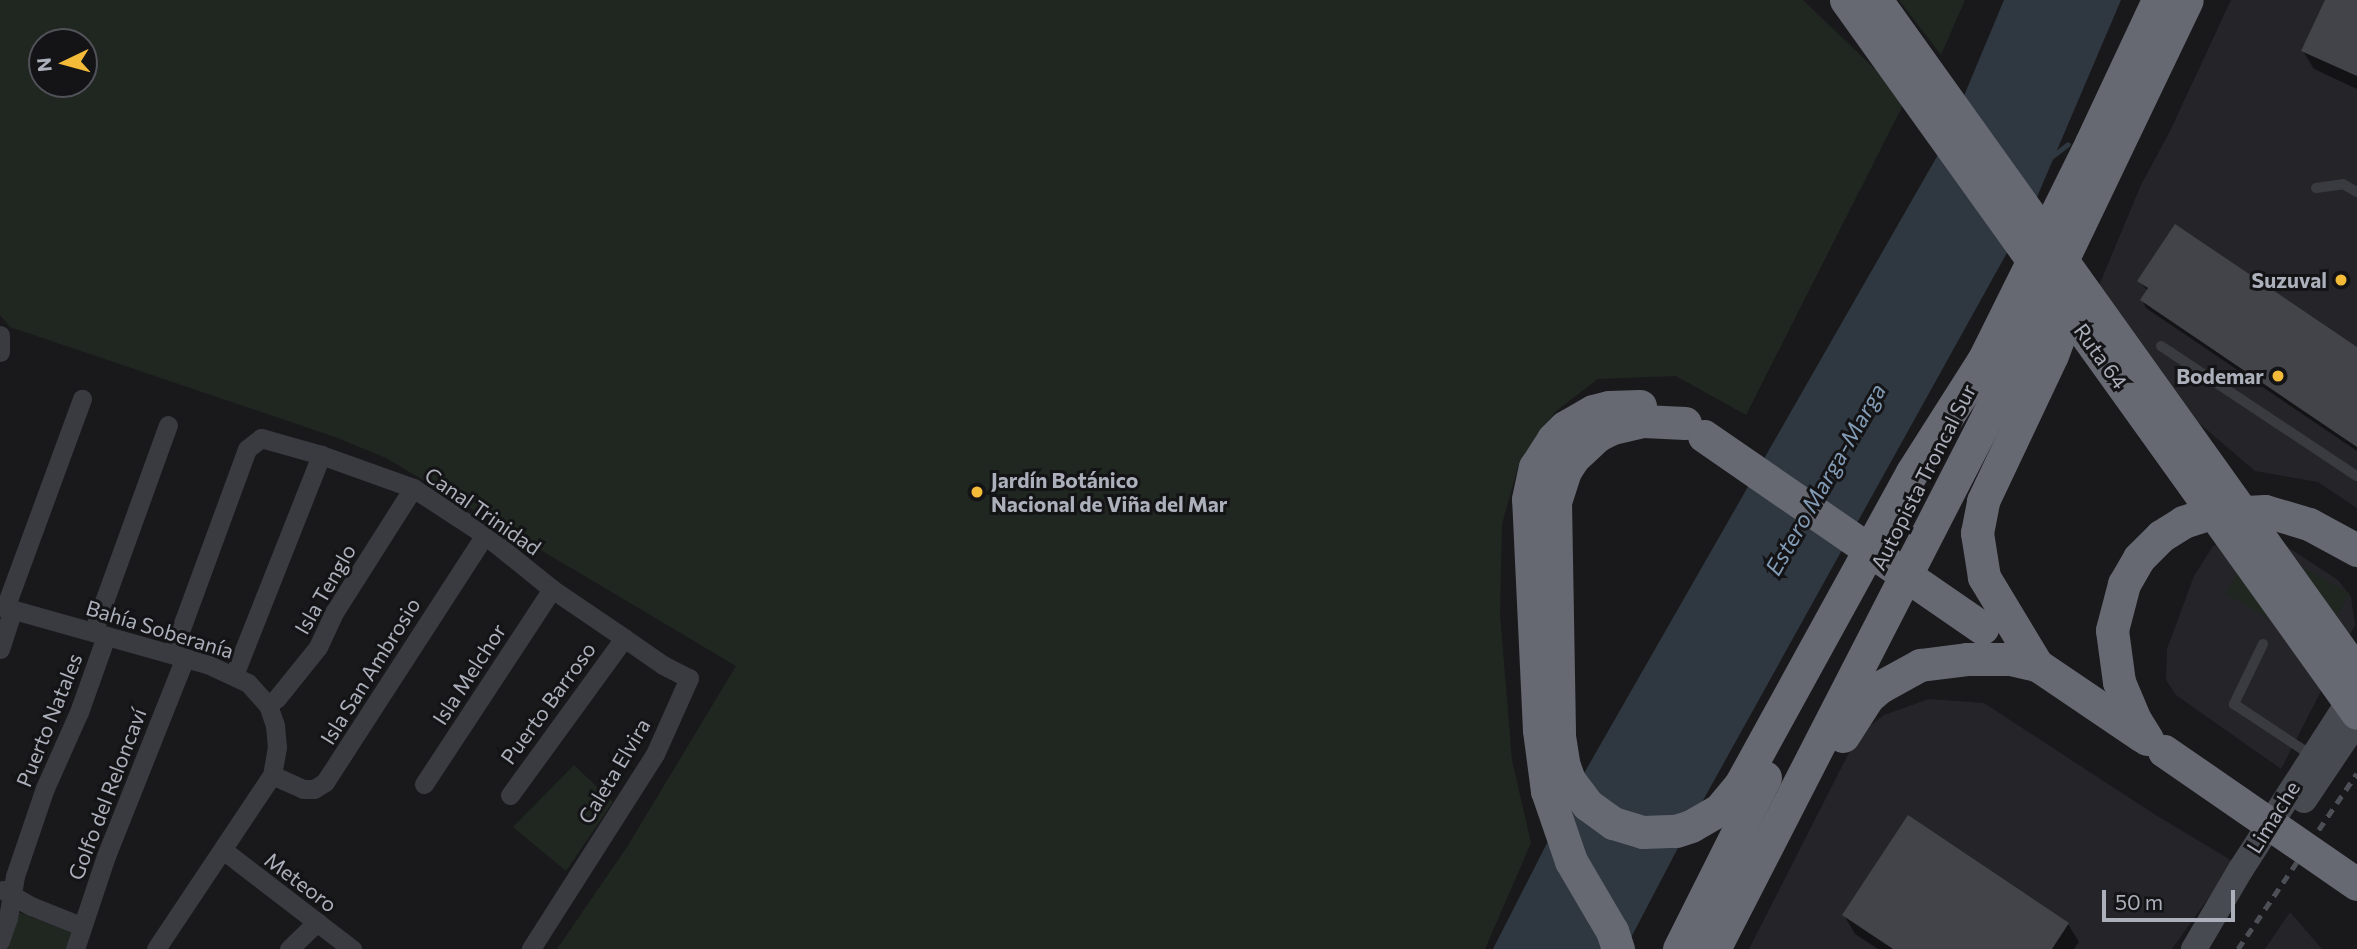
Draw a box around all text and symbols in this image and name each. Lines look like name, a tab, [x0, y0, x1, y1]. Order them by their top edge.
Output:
north arrow	[28, 28, 98, 98]
text: N	[31, 57, 56, 73]
place label: Suzuval	[2252, 267, 2327, 293]
marker: Suzuval	[2333, 272, 2349, 288]
street label: Ruta 64	[2069, 318, 2133, 394]
place label: Bodemar	[2176, 363, 2264, 389]
marker: Bodemar	[2270, 368, 2286, 384]
water label: Estero Marga-Marga	[1759, 378, 1891, 580]
street label: Autopista Troncal Sur	[1865, 380, 1981, 574]
street label: Canal Trinidad	[420, 462, 546, 560]
place label: Jardín Botánico Nacional de Viña del Mar	[991, 467, 1228, 517]
marker: Jardín Botánico Nacional de Viña del Mar	[969, 484, 985, 500]
street label: Isla Tenglo	[289, 539, 361, 639]
street label: Isla San Ambrosio	[315, 593, 425, 749]
street label: Bahía Soberanía	[83, 595, 237, 663]
street label: Isla Melchor	[427, 619, 511, 729]
street label: Puerto Barroso	[495, 637, 601, 769]
street label: Puerto Natales	[11, 650, 87, 790]
street label: Golfo del Reloncaví	[63, 705, 151, 883]
street label: Caleta Elvira	[573, 714, 655, 828]
street label: Limache	[2241, 776, 2305, 858]
street label: Meteoro	[260, 847, 342, 917]
scale bar	[2105, 876, 2238, 920]
text: 50 m	[2115, 889, 2163, 914]

